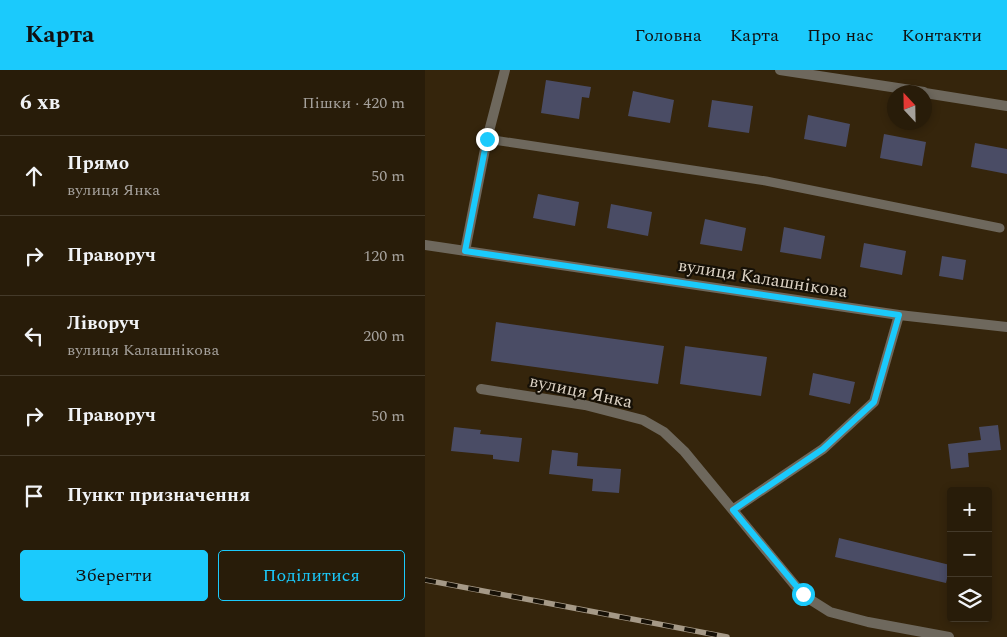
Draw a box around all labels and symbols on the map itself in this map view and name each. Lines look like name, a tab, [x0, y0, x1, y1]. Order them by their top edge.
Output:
north arrow	[887, 85, 932, 130]
route end	[476, 128, 499, 151]
street label: вулиця Калашнікова	[676, 252, 850, 305]
street label: вулиця Янка	[527, 367, 635, 416]
route start	[792, 583, 815, 606]

